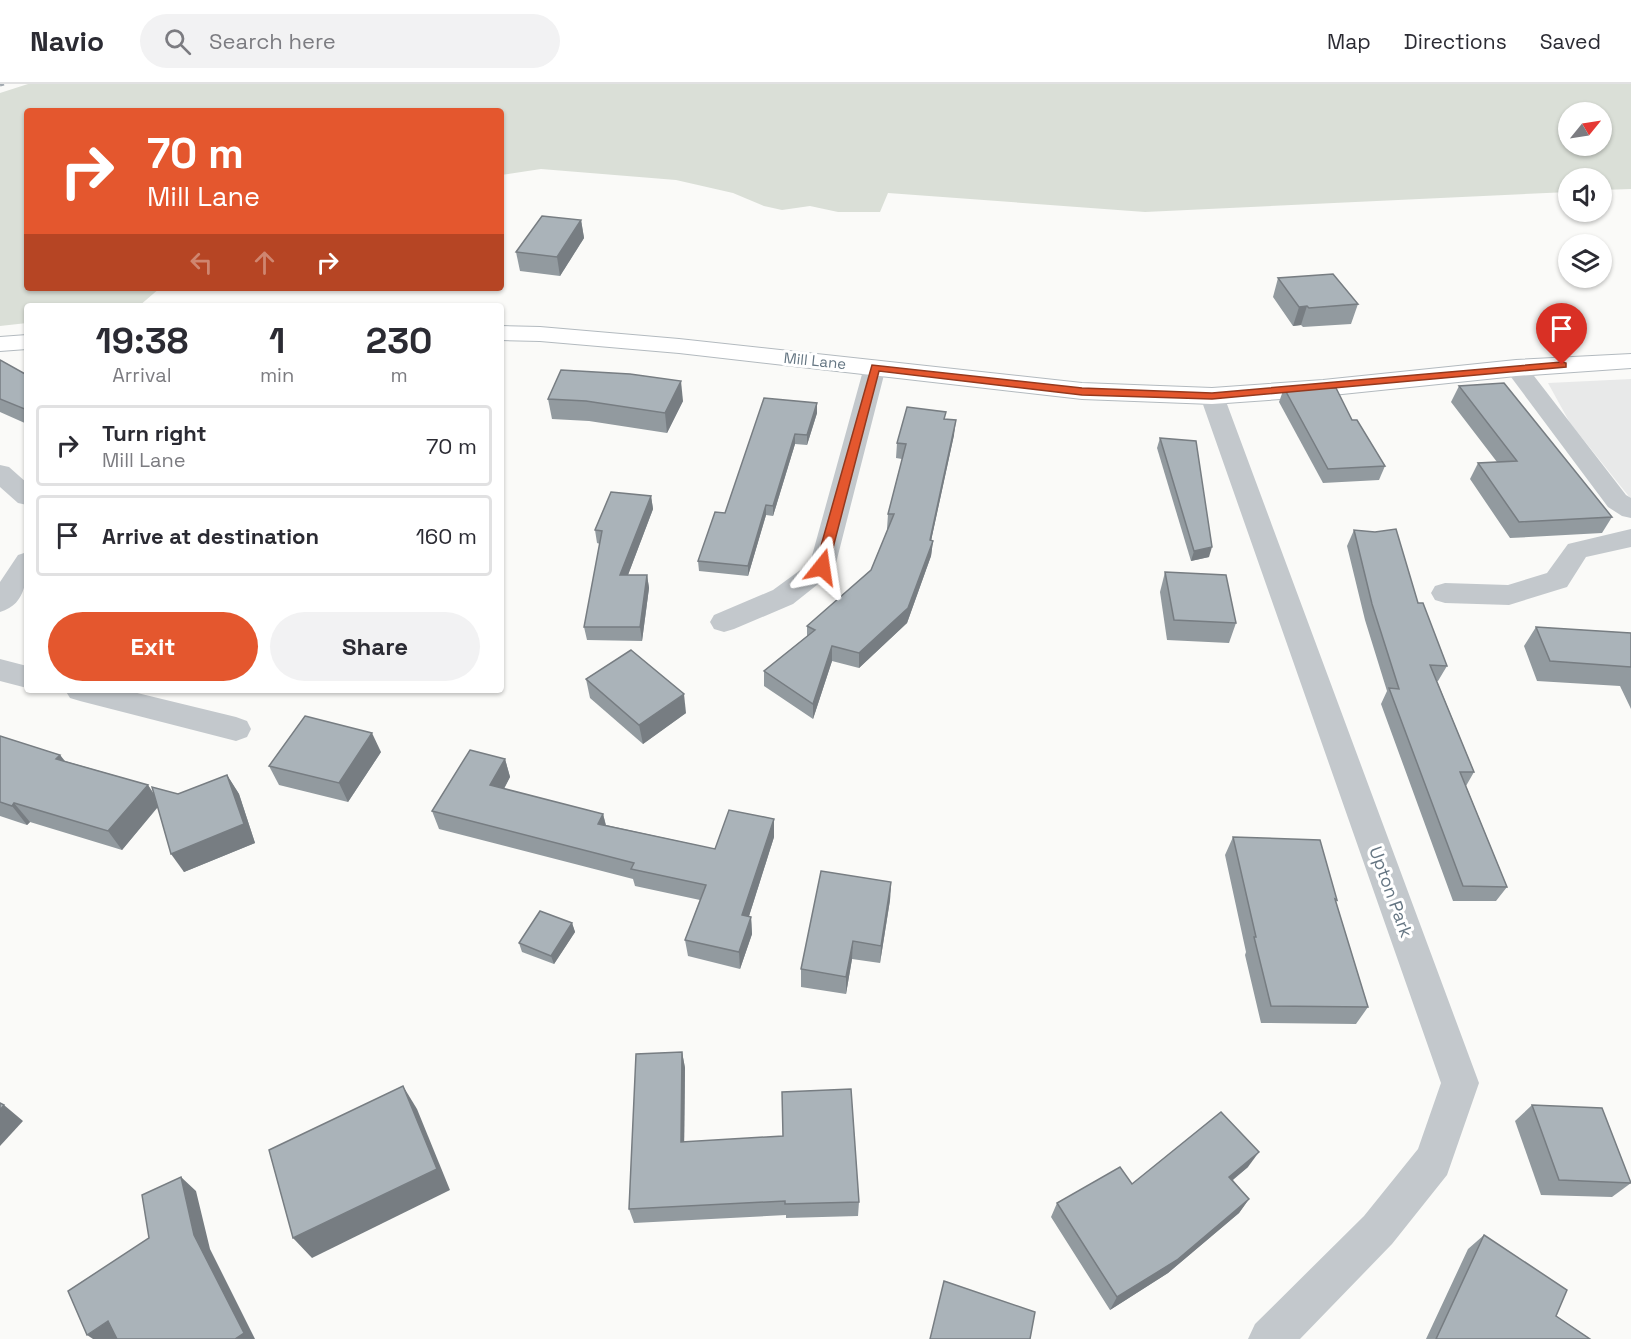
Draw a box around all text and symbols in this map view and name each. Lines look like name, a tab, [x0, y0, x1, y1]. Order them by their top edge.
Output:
search box	[140, 14, 560, 68]
text: Navio	[30, 23, 104, 59]
icon: search	[161, 25, 194, 58]
text: Search here	[209, 27, 336, 55]
text: Map	[1327, 28, 1371, 55]
text: Directions	[1404, 28, 1507, 55]
text: Saved	[1540, 28, 1601, 55]
north arrow	[1558, 102, 1612, 156]
map controls	[1558, 102, 1612, 288]
text: 70 m	[147, 127, 244, 180]
icon: right	[48, 132, 126, 210]
button: sound	[1558, 168, 1612, 222]
text: Mill Lane	[147, 179, 260, 214]
button: layers	[1558, 234, 1612, 288]
icon: left	[185, 246, 218, 279]
icon: ahead	[248, 246, 281, 279]
icon: right	[311, 246, 344, 279]
pin	[1536, 303, 1587, 365]
icon: arrive	[1545, 312, 1578, 345]
text: 19:38	[96, 318, 188, 364]
text: 1	[269, 318, 285, 364]
text: 230	[366, 318, 432, 364]
street label: Mill Lane	[783, 348, 847, 373]
text: Arrival	[112, 362, 172, 388]
text: min	[260, 362, 294, 388]
text: m	[391, 362, 408, 388]
text: Turn right	[102, 419, 207, 447]
icon: right	[51, 429, 84, 462]
text: 70 m	[426, 432, 477, 460]
text: Mill Lane	[102, 447, 186, 473]
icon: arrive	[51, 519, 84, 552]
text: Arrive at destination	[102, 522, 319, 550]
text: 160 m	[416, 522, 477, 550]
position arrow	[790, 535, 854, 599]
button: Exit	[48, 612, 258, 681]
button: Share	[270, 612, 480, 681]
street label: Upton Park	[1364, 843, 1419, 941]

